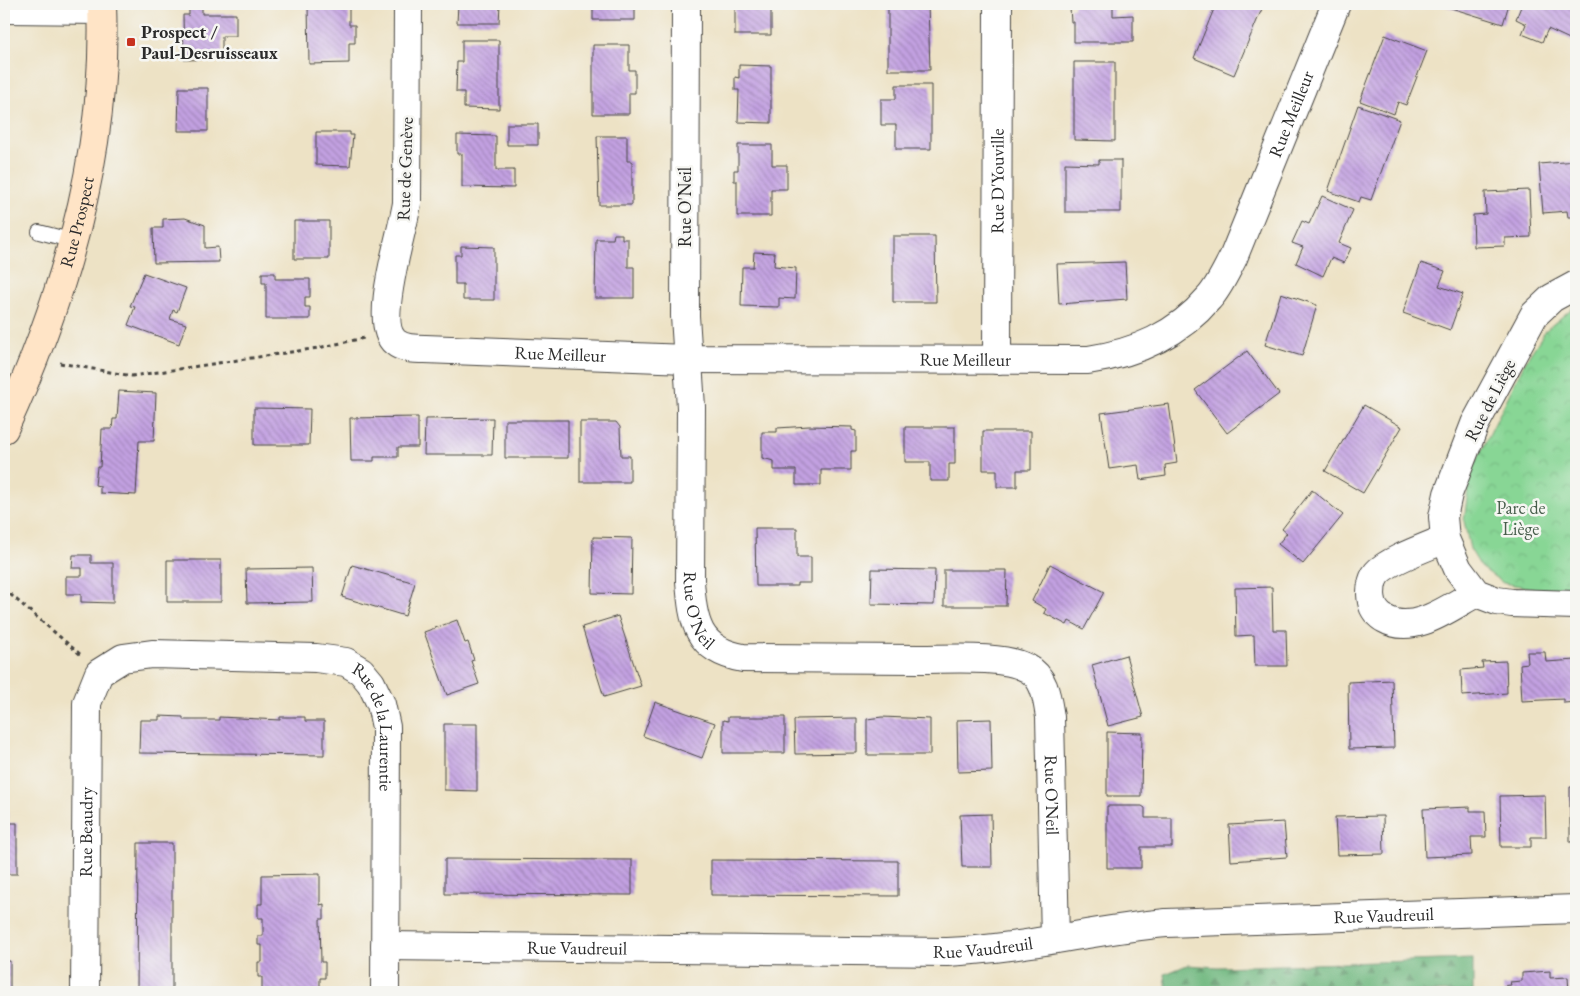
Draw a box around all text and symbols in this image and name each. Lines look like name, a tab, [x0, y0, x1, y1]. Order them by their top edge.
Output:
place label: Prospect / Paul-Desruisseaux	[141, 20, 278, 64]
marker: Prospect / Paul-Desruisseaux	[125, 36, 137, 48]
street label: Rue Meilleur	[1263, 67, 1319, 161]
street label: Rue de Genève	[391, 117, 418, 221]
street label: Rue D'Youville	[985, 128, 1009, 234]
street label: Rue O'Neil	[673, 167, 696, 247]
street label: Rue Prospect	[54, 174, 99, 270]
street label: Rue Meilleur	[514, 340, 607, 367]
street label: Rue Meilleur	[919, 348, 1011, 371]
street label: Rue de Liège	[1459, 355, 1520, 445]
park label: Parc de Liège	[1496, 496, 1546, 540]
street label: Rue O'Neil	[679, 572, 720, 654]
street label: Rue de la Laurentie	[348, 657, 398, 791]
street label: Rue O'Neil	[1040, 755, 1065, 835]
street label: Rue Beaudry	[74, 787, 97, 877]
street label: Rue Vaudreuil	[1333, 902, 1434, 928]
street label: Rue Vaudreuil	[933, 931, 1034, 963]
street label: Rue Vaudreuil	[527, 936, 627, 960]

